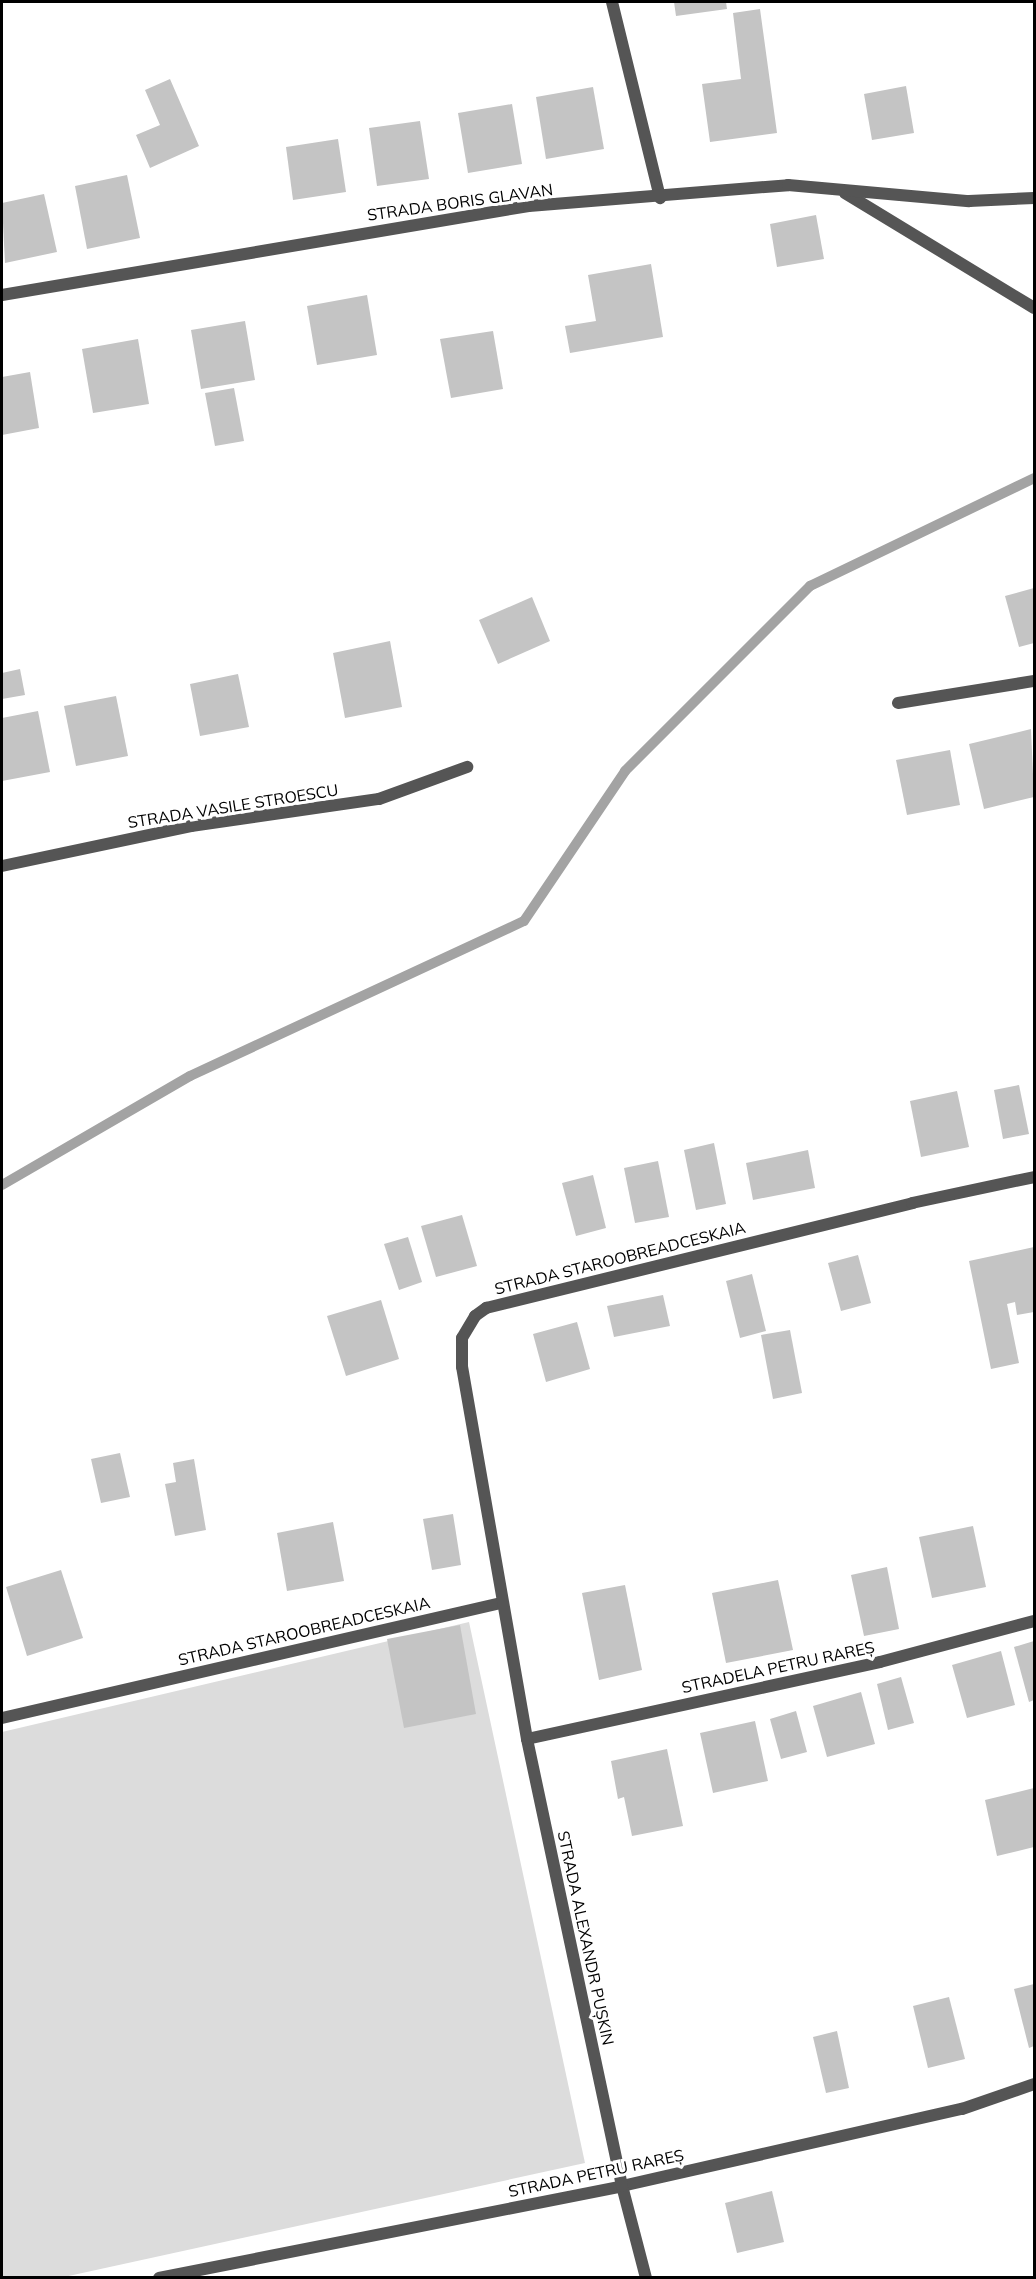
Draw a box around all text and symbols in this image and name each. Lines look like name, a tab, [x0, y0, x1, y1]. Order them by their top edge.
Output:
street label: STRADA BORIS GLAVAN	[366, 179, 554, 225]
street label: STRADA VASILE STROESCU	[126, 780, 340, 832]
street label: STRADA STAROOBREADCESKAIA	[493, 1218, 747, 1298]
street label: STRADA STAROOBREADCESKAIA	[176, 1593, 432, 1669]
street label: STRADELA PETRU RAREȘ	[680, 1637, 876, 1697]
street label: STRADA ALEXANDR PUȘKIN	[554, 1829, 618, 2047]
street label: STRADA PETRU RAREȘ	[507, 2145, 685, 2201]

